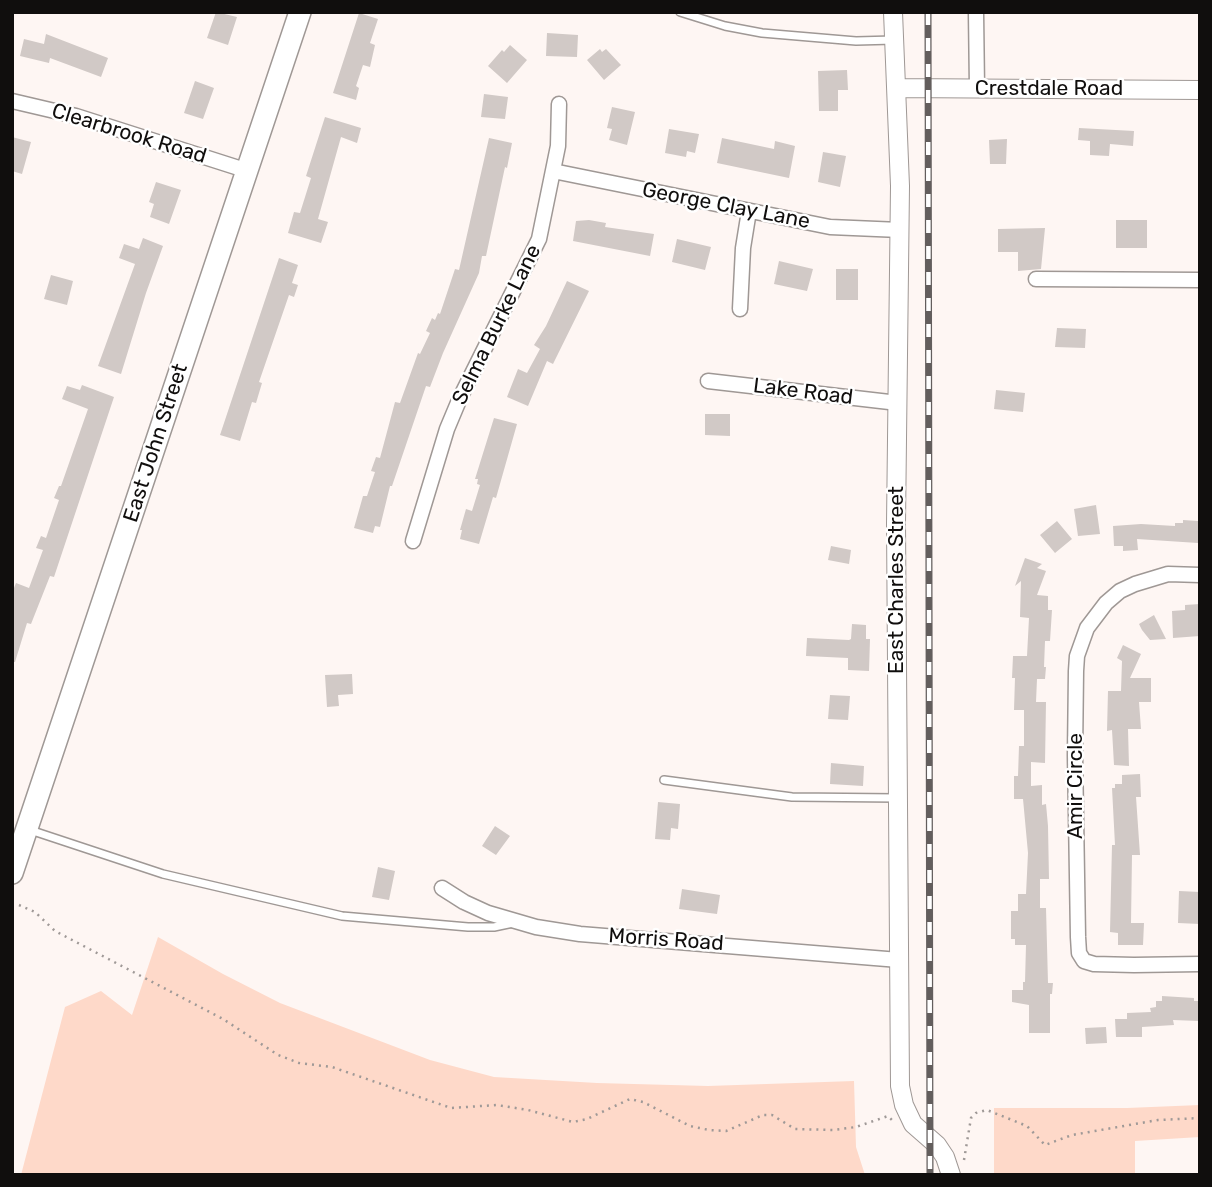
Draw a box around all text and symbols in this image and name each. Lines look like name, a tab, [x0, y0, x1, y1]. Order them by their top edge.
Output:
street label: Crestdale Road	[975, 76, 1123, 102]
street label: Clearbrook Road	[49, 98, 209, 170]
street label: George Clay Lane	[640, 177, 812, 235]
street label: Selma Burke Lane	[447, 241, 547, 409]
street label: East John Street	[119, 361, 193, 525]
street label: Lake Road	[752, 373, 854, 411]
street label: East Charles Street	[884, 486, 910, 674]
street label: Amir Circle	[1063, 733, 1089, 839]
street label: Morris Road	[608, 923, 724, 957]

